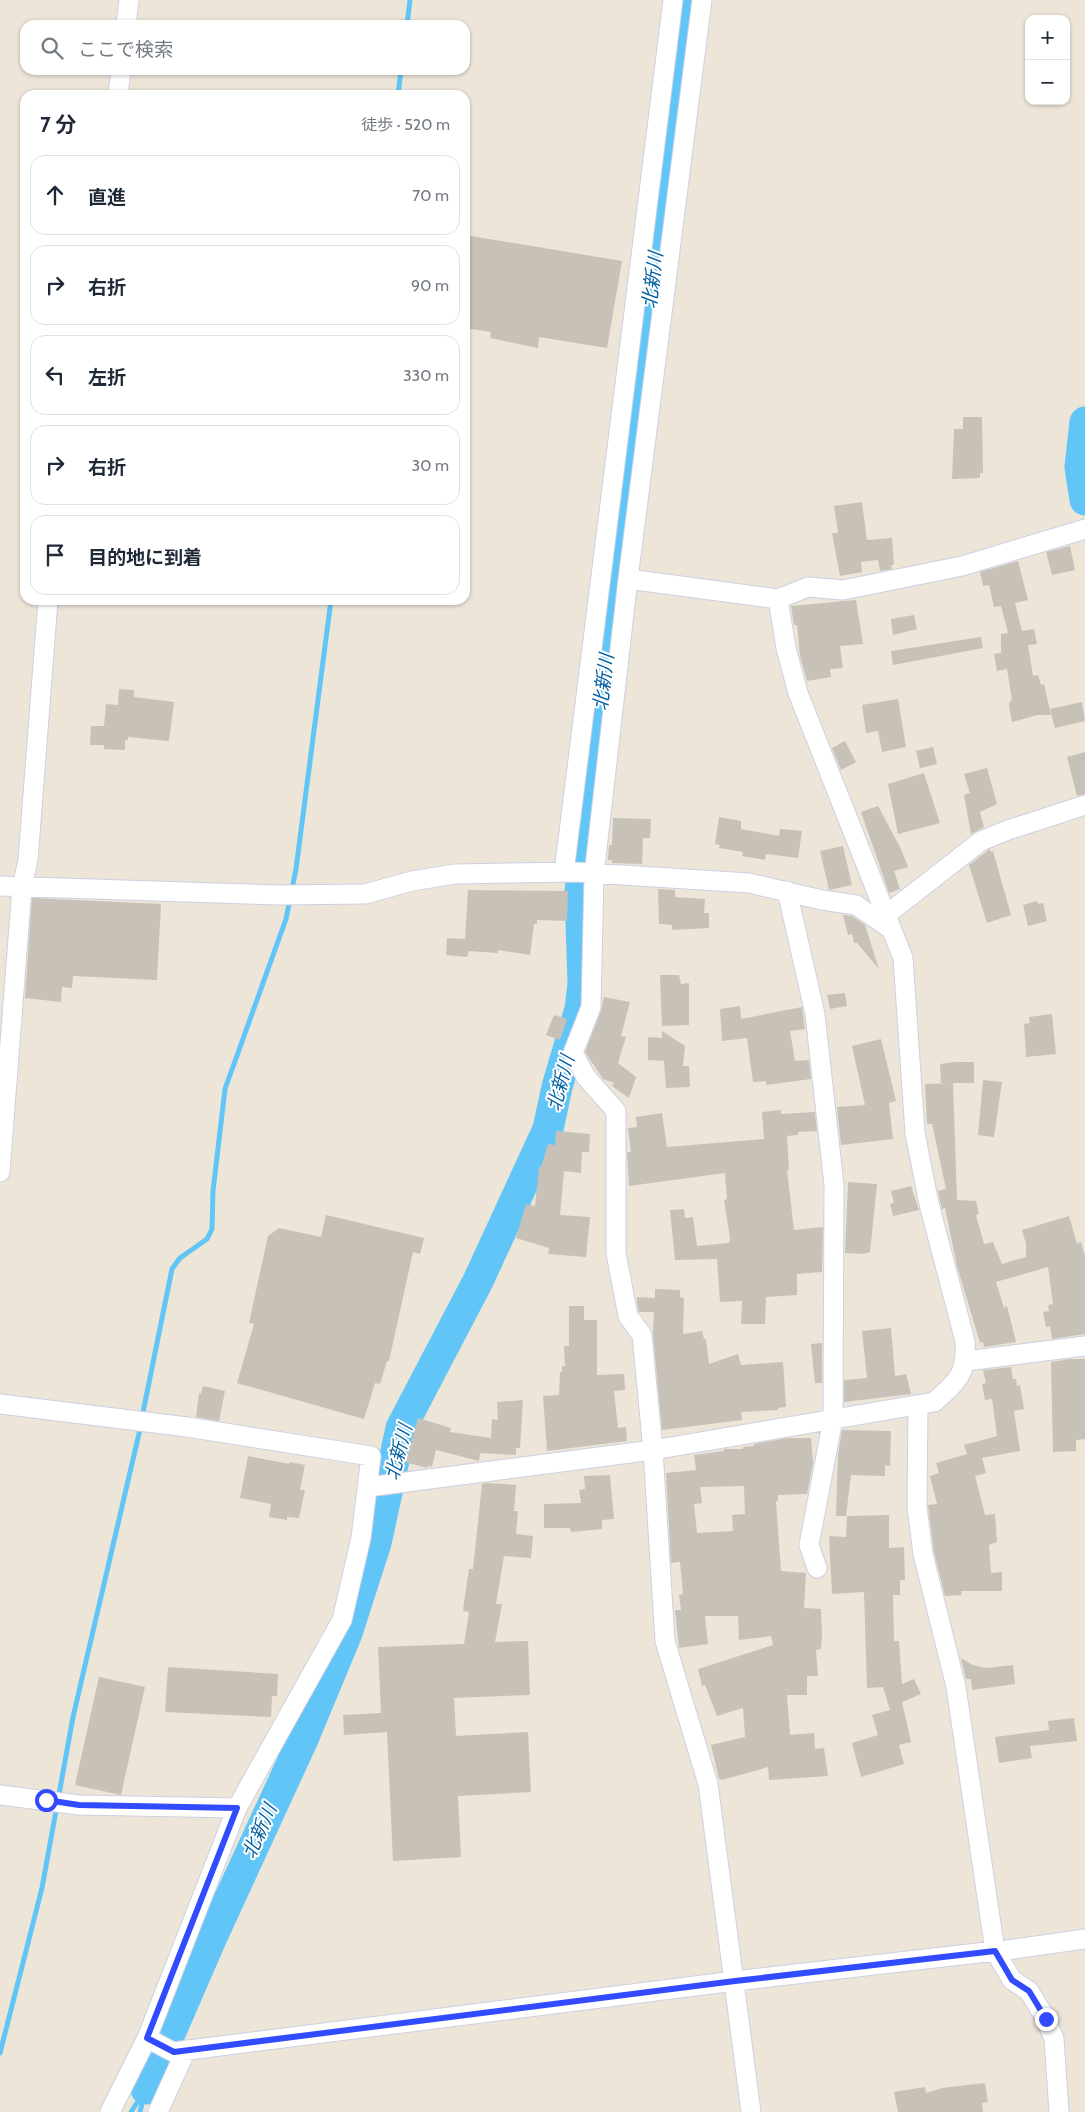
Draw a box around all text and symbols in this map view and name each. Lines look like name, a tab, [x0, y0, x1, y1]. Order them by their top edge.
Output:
map controls	[1025, 15, 1070, 105]
button: +	[1025, 15, 1070, 60]
search box	[20, 20, 470, 75]
icon: search	[38, 34, 66, 62]
text: ここで検索	[78, 38, 173, 61]
button: −	[1025, 60, 1070, 105]
text: 7 分	[40, 112, 76, 137]
text: 徒歩 · 520 m	[361, 115, 450, 134]
icon: ahead	[41, 181, 69, 209]
text: 直進	[88, 186, 126, 209]
text: 70 m	[412, 186, 449, 205]
water label: 北新川	[638, 248, 668, 310]
icon: right	[41, 271, 69, 299]
text: 右折	[88, 276, 126, 299]
text: 90 m	[411, 276, 449, 295]
icon: left	[41, 361, 69, 389]
text: 左折	[88, 366, 126, 389]
text: 330 m	[403, 366, 449, 385]
icon: right	[41, 451, 69, 479]
text: 右折	[88, 456, 126, 479]
text: 30 m	[412, 456, 449, 475]
icon: arrive	[41, 541, 69, 569]
text: 目的地に到着	[88, 546, 202, 569]
water label: 北新川	[589, 650, 619, 712]
water label: 北新川	[542, 1051, 579, 1114]
water label: 北新川	[380, 1420, 417, 1483]
route start	[35, 1789, 58, 1812]
water label: 北新川	[237, 1799, 282, 1862]
route end	[1035, 2008, 1058, 2031]

